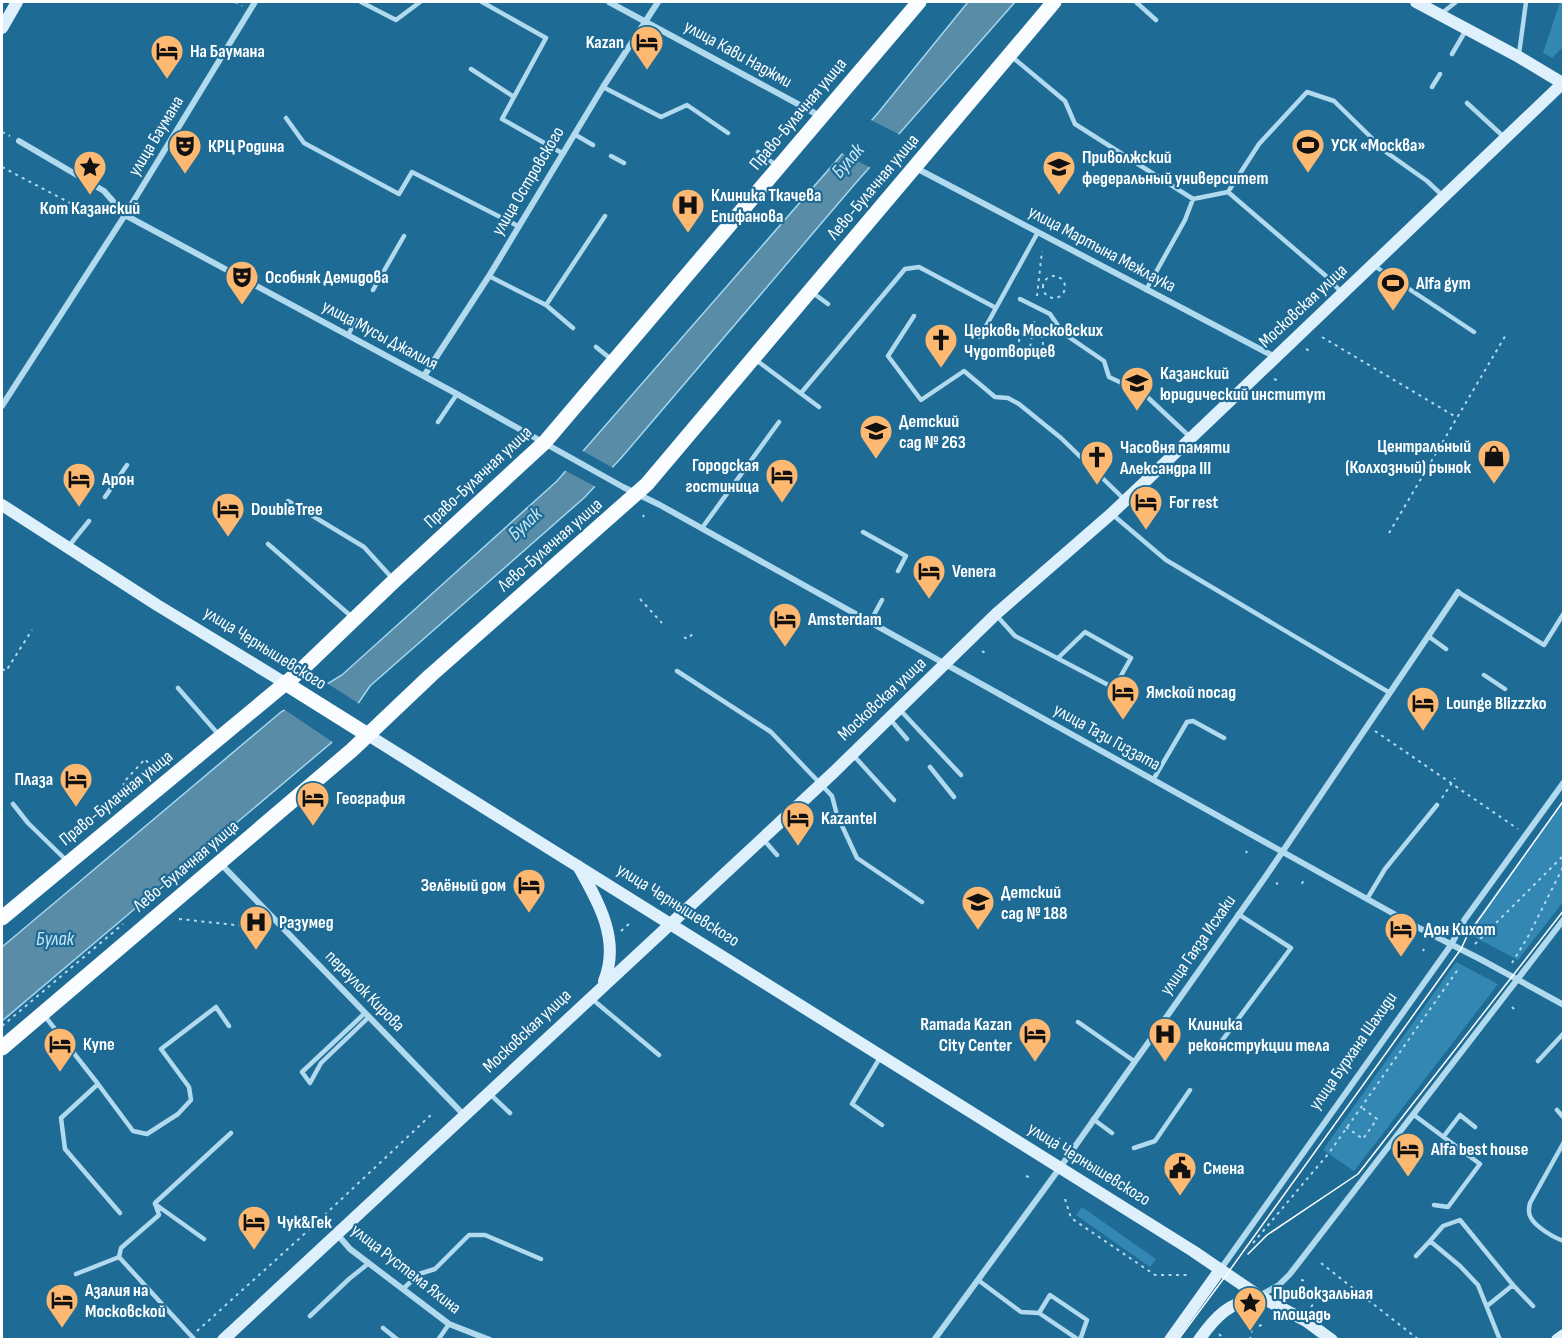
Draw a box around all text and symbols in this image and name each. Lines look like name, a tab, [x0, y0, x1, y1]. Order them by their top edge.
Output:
street label: улица Кави Наджми	[680, 16, 796, 92]
hotel icon: Kazan	[629, 24, 665, 71]
place label: Kazan	[586, 32, 624, 53]
hotel icon: На Баумана	[149, 33, 185, 80]
place label: На Баумана	[190, 41, 265, 62]
street label: Право-Булачная улица	[745, 54, 851, 174]
street label: улица Баумана	[124, 92, 188, 180]
street label: улица Островского	[487, 123, 569, 239]
sports icon: УСК «Москва»	[1290, 127, 1326, 174]
theatre icon: КРЦ Родина	[167, 128, 203, 175]
street label: Лево-Булачная улица	[822, 130, 923, 245]
place label: УСК «Москва»	[1331, 135, 1425, 156]
place label: КРЦ Родина	[208, 136, 284, 157]
water label: Булак	[827, 138, 871, 183]
place label: Приволжский федеральный университет	[1082, 147, 1268, 189]
place icon: Кот Казанский	[72, 149, 108, 196]
school or university icon: Приволжский федеральный университет	[1041, 149, 1077, 196]
place label: Клиника Ткачева Епифанова	[711, 185, 821, 227]
hospital icon: Клиника Ткачева Епифанова	[670, 187, 706, 234]
place label: Кот Казанский	[40, 198, 140, 219]
street label: улица Мартына Межлаука	[1025, 201, 1179, 297]
theatre icon: Особняк Демидова	[224, 259, 260, 306]
street label: Московская улица	[1255, 260, 1351, 352]
sports icon: Alfa gym	[1375, 265, 1411, 312]
place label: Особняк Демидова	[265, 267, 389, 288]
place label: Alfa gym	[1415, 273, 1471, 294]
street label: улица Мусы Джалиля	[318, 296, 442, 374]
place label: Церковь Московских Чудотворцев	[964, 320, 1104, 362]
church icon: Церковь Московских Чудотворцев	[923, 322, 959, 369]
place label: Казанский юридический институт	[1160, 363, 1326, 405]
school or university icon: Казанский юридический институт	[1119, 365, 1155, 412]
place label: Детский сад № 263	[899, 411, 966, 453]
school or university icon: Детский сад № 263	[858, 413, 894, 460]
street label: Право-Булачная улица	[420, 422, 536, 532]
place label: Центральный (Колхозный) рынок	[1345, 436, 1471, 478]
place label: Часовня памяти Александра III	[1119, 437, 1230, 479]
shop icon: Центральный (Колхозный) рынок	[1476, 438, 1512, 485]
church icon: Часовня памяти Александра III	[1079, 439, 1115, 486]
place label: Городская гостиница	[685, 455, 759, 497]
hotel icon: Городская гостиница	[764, 457, 800, 504]
hotel icon: Арон	[61, 461, 97, 508]
place label: Арон	[101, 469, 134, 490]
hotel icon: For rest	[1128, 484, 1164, 531]
hotel icon: DoubleTree	[210, 491, 246, 538]
place label: For rest	[1169, 492, 1218, 513]
street label: Лево-Булачная улица	[493, 494, 607, 597]
place label: DoubleTree	[251, 499, 323, 520]
water label: Булак	[503, 501, 548, 546]
hotel icon: Venera	[911, 553, 947, 600]
place label: Venera	[952, 561, 996, 582]
hotel icon: Amsterdam	[767, 601, 803, 648]
street label: улица Чернышевского	[200, 602, 330, 694]
place label: Amsterdam	[807, 609, 882, 630]
street label: Московская улица	[834, 653, 930, 745]
hotel icon: Ямской посад	[1105, 674, 1141, 721]
place label: Ямской посад	[1146, 682, 1236, 703]
hotel icon: Lounge Blizzzko	[1405, 685, 1441, 732]
place label: Lounge Blizzzko	[1446, 693, 1547, 714]
street label: улица Тази Гиззата	[1050, 699, 1164, 775]
street label: Право-Булачная улица	[55, 746, 177, 850]
hotel icon: Плаза	[58, 761, 94, 808]
place label: Плаза	[14, 769, 53, 790]
hotel icon: География	[295, 780, 331, 827]
place label: География	[336, 788, 405, 809]
hotel icon: Kazantel	[780, 800, 816, 847]
place label: Kazantel	[821, 808, 877, 829]
street label: Лево-Булачная улица	[128, 816, 243, 917]
street label: улица Чернышевского	[613, 859, 743, 951]
hotel icon: Зелёный дом	[511, 867, 547, 914]
place label: Зелёный дом	[421, 875, 506, 896]
place label: Детский сад № 188	[1001, 882, 1068, 924]
school or university icon: Детский сад № 188	[960, 884, 996, 931]
street label: улица Гаяза Исхаки	[1156, 891, 1240, 999]
hospital icon: Разумед	[238, 904, 274, 951]
hotel icon: Дон Кихот	[1383, 911, 1419, 958]
place label: Разумед	[279, 912, 333, 933]
place label: Дон Кихот	[1424, 919, 1496, 940]
water label: Булак	[36, 927, 76, 951]
street label: переулок Кирова	[321, 946, 409, 1036]
street label: Московская улица	[479, 985, 575, 1077]
street label: улица Бурхана Шахиди	[1304, 988, 1402, 1114]
place label: Ramada Kazan City Center	[920, 1014, 1012, 1056]
place label: Клиника реконструкции тела	[1188, 1014, 1330, 1056]
hotel icon: Ramada Kazan City Center	[1017, 1016, 1053, 1063]
hospital icon: Клиника реконструкции тела	[1147, 1016, 1183, 1063]
hotel icon: Купе	[42, 1026, 78, 1073]
place label: Купе	[83, 1034, 115, 1055]
street label: улица Чернышевского	[1024, 1118, 1154, 1210]
hotel icon: Alfa best house	[1390, 1131, 1426, 1178]
place label: Alfa best house	[1430, 1139, 1528, 1160]
public building icon: Смена	[1162, 1150, 1198, 1197]
place label: Смена	[1203, 1158, 1244, 1179]
hotel icon: Чук&Гек	[236, 1204, 272, 1251]
place label: Чук&Гек	[277, 1212, 332, 1233]
street label: улица Рустема Яхина	[347, 1220, 465, 1319]
place label: Азалия на Московской	[84, 1280, 166, 1322]
hotel icon: Азалия на Московской	[44, 1282, 80, 1329]
place label: Привокзальная площадь	[1273, 1283, 1373, 1325]
place icon: Привокзальная площадь	[1232, 1285, 1268, 1332]

